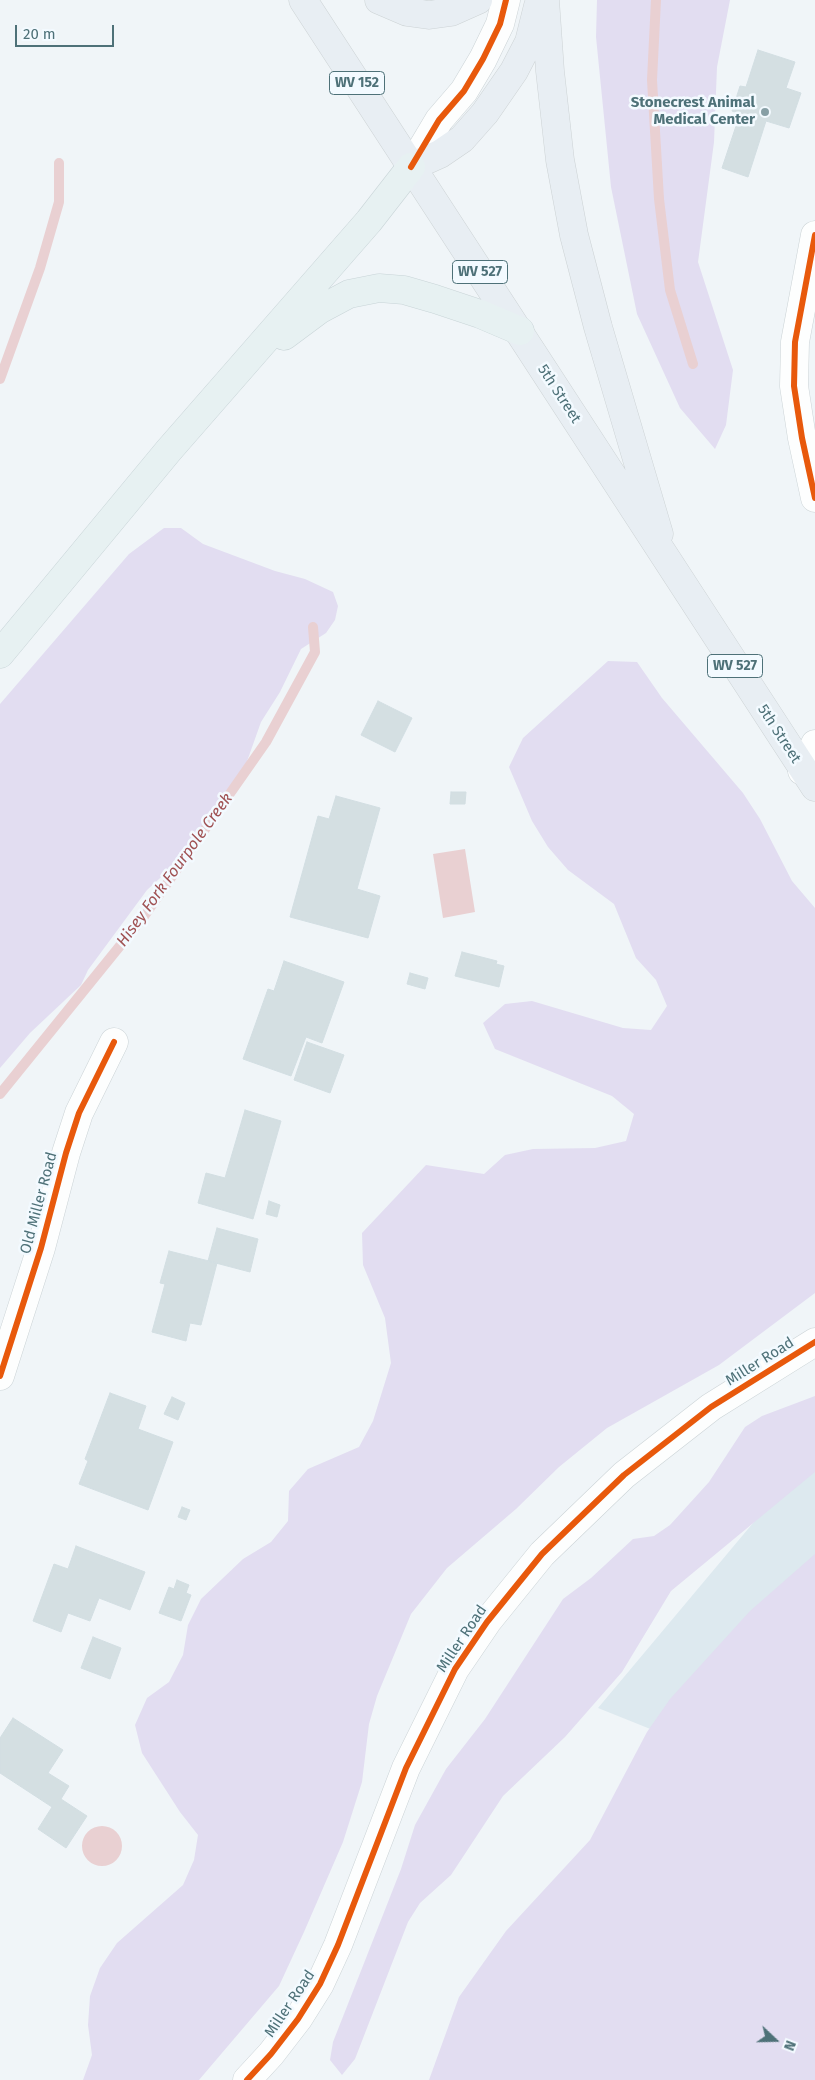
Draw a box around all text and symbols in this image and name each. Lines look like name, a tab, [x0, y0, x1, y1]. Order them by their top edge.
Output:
scale bar	[18, 15, 116, 47]
text: 20 m	[23, 25, 56, 43]
road number: WV 152	[330, 72, 384, 95]
place label: Stonecrest Animal Medical Center	[631, 94, 755, 129]
marker: Stonecrest Animal Medical Center	[759, 106, 771, 118]
road number: WV 527	[452, 260, 508, 284]
street label: 5th Street	[533, 361, 585, 427]
road number: WV 527	[708, 654, 762, 678]
street label: 5th Street	[753, 701, 805, 767]
water label: Hisey Fork Fourpole Creek	[113, 790, 237, 950]
street label: Old Miller Road	[17, 1150, 61, 1256]
street label: Miller Road	[723, 1334, 797, 1390]
street label: Miller Road	[433, 1602, 491, 1676]
street label: Miller Road	[261, 1967, 319, 2041]
north arrow	[750, 2015, 800, 2065]
text: N	[780, 2038, 799, 2053]

